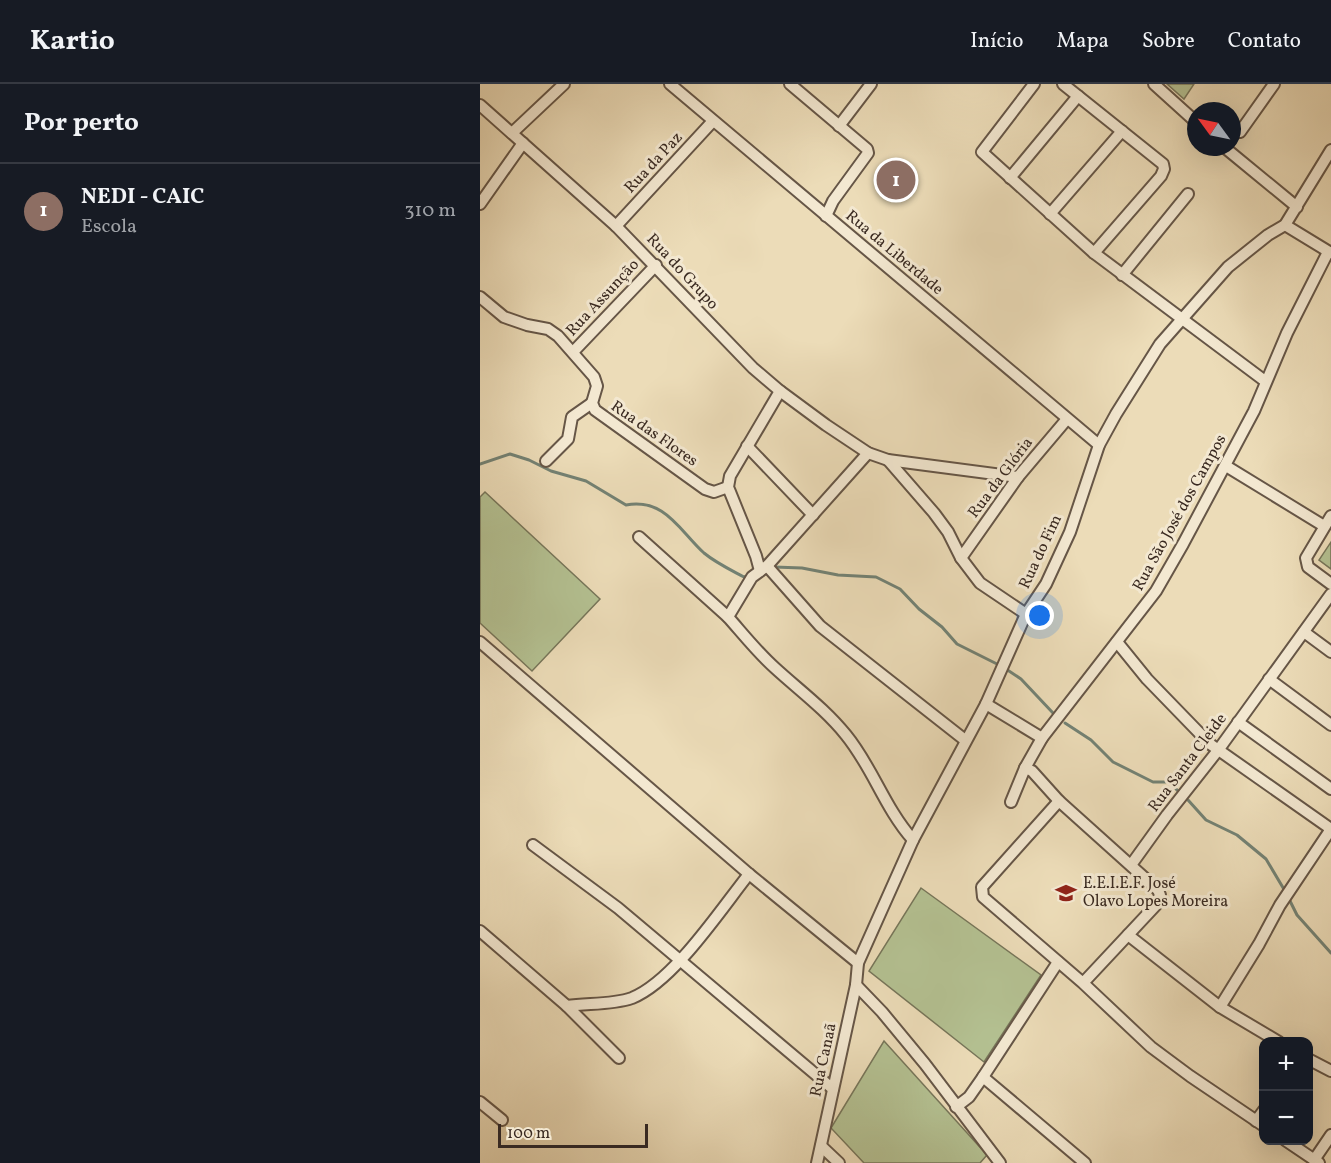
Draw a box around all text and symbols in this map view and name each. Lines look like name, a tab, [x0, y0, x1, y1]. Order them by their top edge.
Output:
text: Kartio	[30, 22, 115, 61]
text: Início	[970, 27, 1023, 56]
text: Mapa	[1056, 27, 1109, 56]
text: Sobre	[1142, 27, 1195, 56]
text: Contato	[1228, 27, 1301, 56]
north arrow	[1187, 102, 1241, 156]
text: Por perto	[24, 105, 139, 141]
street label: Rua da Paz	[620, 127, 688, 199]
pin: 1	[876, 158, 916, 202]
text: NEDI - CAIC	[81, 182, 204, 213]
text: 1	[39, 197, 48, 225]
text: 310 m	[404, 197, 456, 225]
street label: Rua da Liberdade	[840, 205, 948, 301]
text: Escola	[81, 213, 137, 241]
street label: Rua do Grupo	[641, 229, 723, 315]
street label: Rua Assunção	[561, 255, 645, 341]
street label: Rua das Flores	[606, 396, 702, 472]
street label: Rua São José dos Campos	[1128, 431, 1232, 595]
street label: Rua da Glória	[963, 433, 1039, 523]
street label: Rua do Fim	[1014, 511, 1068, 593]
your location	[1025, 601, 1054, 630]
street label: Rua Santa Cleide	[1144, 709, 1232, 817]
place label: E.E.I.E.F. José Olavo Lopes Moreira	[1083, 873, 1228, 913]
school or university icon: E.E.I.E.F. José Olavo Lopes Moreira	[1054, 881, 1078, 905]
street label: Rua Canaã	[805, 1021, 843, 1099]
map controls	[1259, 1037, 1313, 1145]
button: +	[1259, 1037, 1313, 1091]
button: −	[1259, 1091, 1313, 1145]
scale bar	[498, 1121, 648, 1148]
text: 100 m	[507, 1123, 550, 1145]

